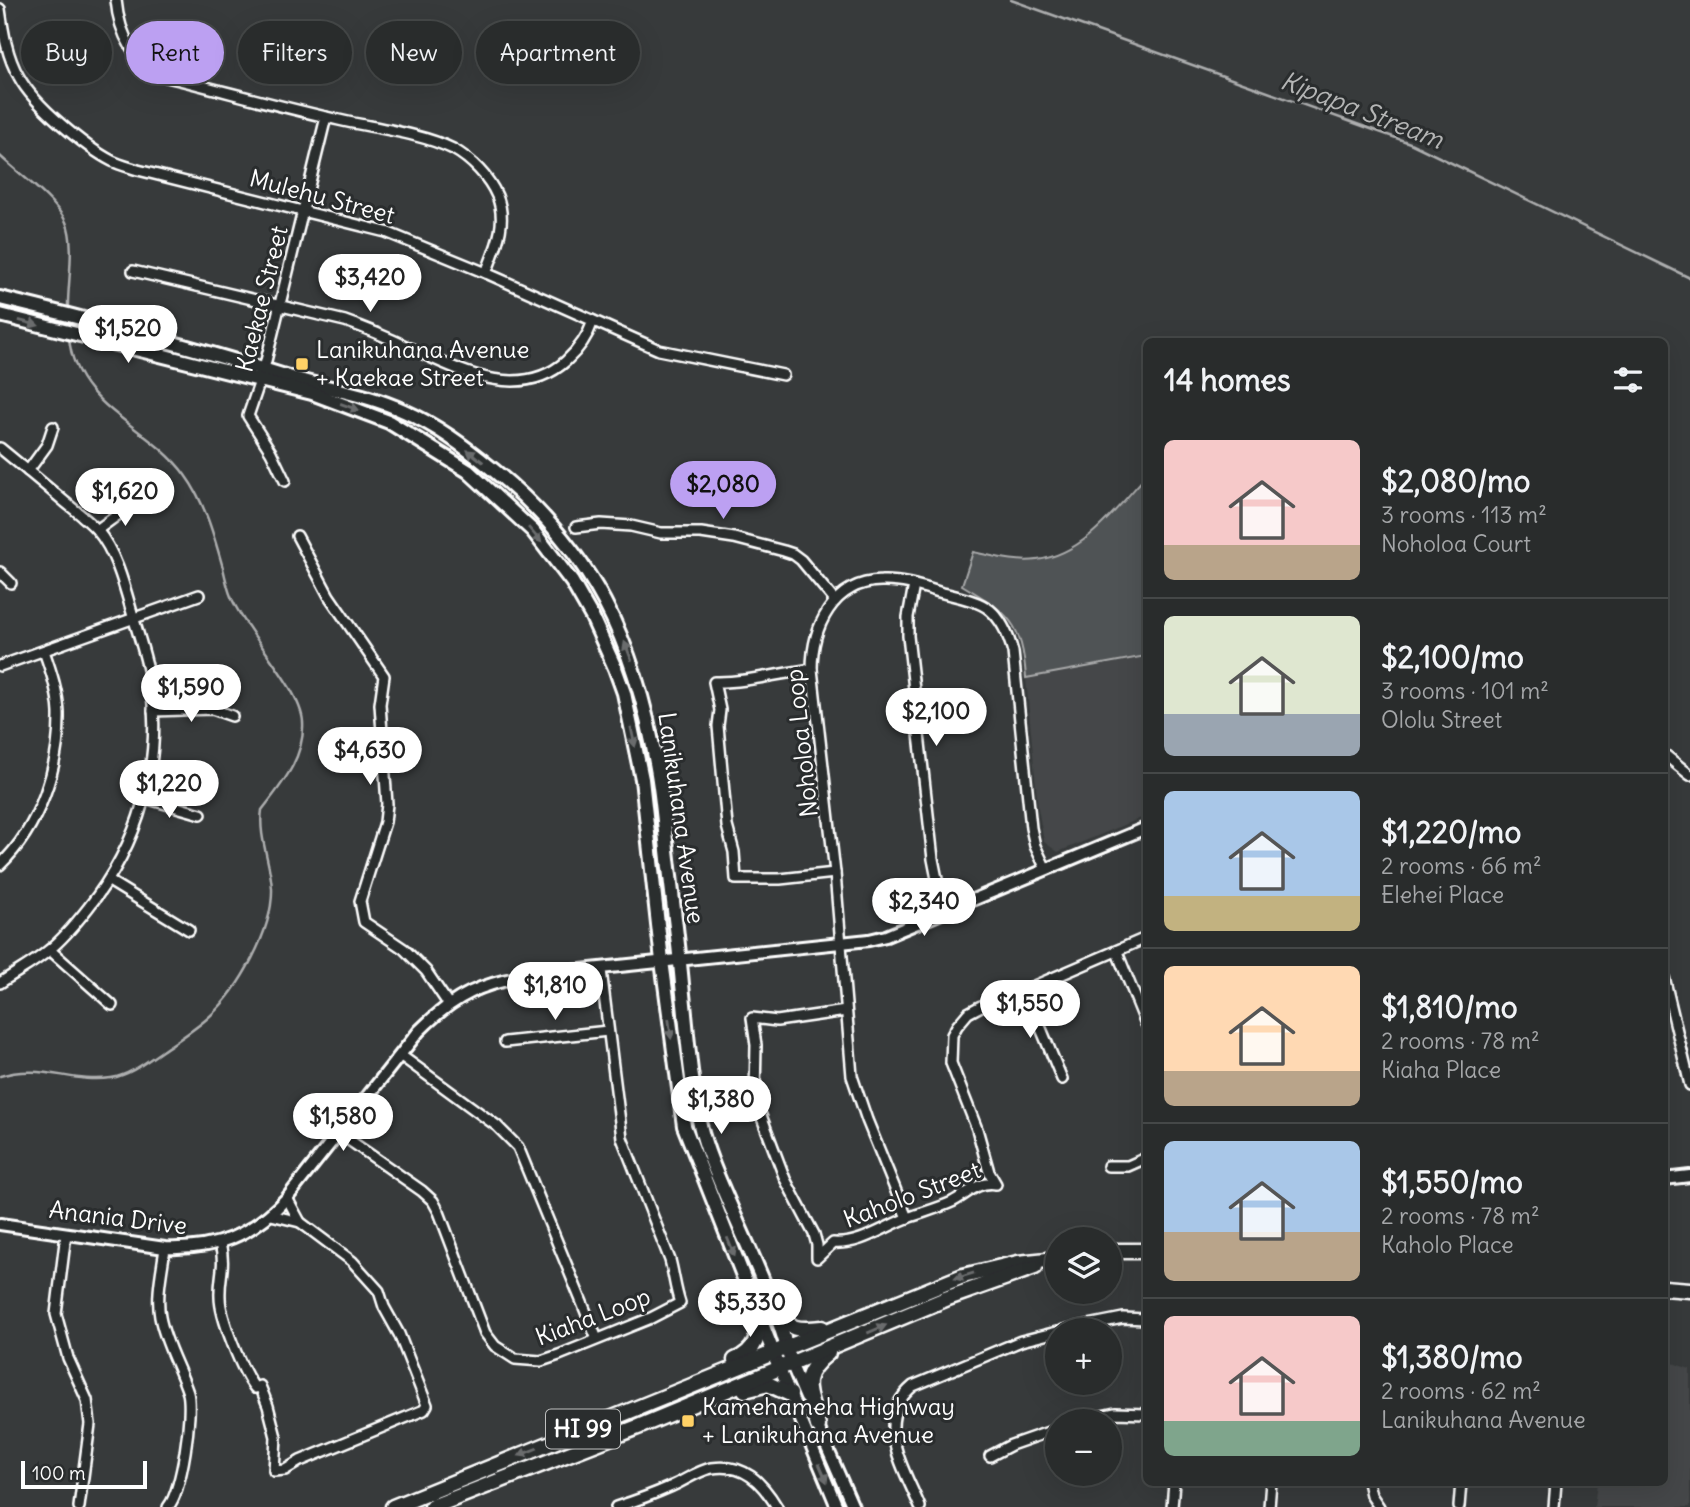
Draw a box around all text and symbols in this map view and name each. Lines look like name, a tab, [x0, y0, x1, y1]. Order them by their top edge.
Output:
chip: Buy	[21, 21, 112, 84]
chip: Rent	[126, 21, 224, 84]
chip: Filters	[238, 21, 352, 84]
chip: New	[366, 21, 462, 84]
chip: Apartment	[476, 21, 640, 84]
water label: Kipapa Stream	[1276, 63, 1449, 156]
street label: Mulehu Street	[246, 162, 398, 230]
street label: Kaekae Street	[228, 223, 294, 375]
pin: $3,420	[313, 254, 427, 314]
text: $3,420	[334, 262, 406, 291]
pin: $1,520	[71, 306, 185, 365]
text: $1,520	[94, 313, 162, 342]
one-way arrow	[18, 318, 40, 329]
place label: Lanikuhana Avenue + Kaekae Street	[316, 334, 529, 392]
marker: Lanikuhana Avenue + Kaekae Street	[294, 356, 310, 372]
text: 14 homes	[1164, 361, 1291, 399]
icon: filters	[1609, 361, 1647, 399]
one-way arrow	[339, 401, 360, 412]
one-way arrow	[466, 449, 484, 463]
pin: $2,080	[666, 462, 780, 521]
text: $2,080/mo	[1381, 462, 1530, 500]
pin: $1,620	[68, 468, 182, 528]
icon: home	[1220, 468, 1304, 552]
text: $2,080	[686, 469, 760, 498]
text: $1,620	[91, 476, 159, 505]
text: 3 rooms · 113 m²	[1381, 500, 1547, 529]
one-way arrow	[527, 526, 542, 543]
text: Noholoa Court	[1381, 529, 1531, 558]
text: $2,100/mo	[1381, 638, 1524, 676]
one-way arrow	[622, 641, 633, 662]
icon: home	[1220, 644, 1304, 728]
pin: $1,590	[134, 664, 248, 724]
street label: Noholoa Loop	[778, 667, 824, 819]
text: $1,590	[157, 672, 225, 701]
text: 3 rooms · 101 m²	[1381, 676, 1549, 705]
pin: $2,100	[879, 688, 993, 748]
text: $2,100	[902, 696, 970, 725]
text: Ololu Street	[1381, 705, 1502, 734]
street label: Lanikuhana Avenue	[652, 710, 712, 926]
one-way arrow	[627, 726, 638, 748]
pin: $4,630	[313, 728, 427, 787]
text: $4,630	[334, 735, 406, 764]
pin: $1,220	[112, 760, 226, 820]
text: $1,220	[136, 768, 202, 797]
text: $1,220/mo	[1381, 813, 1521, 851]
icon: home	[1220, 819, 1304, 903]
text: 2 rooms · 66 m²	[1381, 851, 1542, 880]
pin: $2,340	[867, 878, 981, 938]
text: Elehei Place	[1381, 880, 1504, 909]
text: $2,340	[888, 886, 960, 915]
pin: $1,810	[498, 962, 612, 1022]
text: $1,810	[523, 970, 587, 999]
pin: $1,550	[973, 981, 1087, 1040]
text: $1,550	[996, 988, 1064, 1017]
text: $1,810/mo	[1381, 988, 1518, 1026]
icon: home	[1220, 994, 1304, 1078]
one-way arrow	[665, 1018, 676, 1040]
text: 2 rooms · 78 m²	[1381, 1026, 1540, 1055]
text: Kiaha Place	[1381, 1055, 1501, 1084]
pin: $1,380	[664, 1076, 778, 1136]
text: $1,380	[687, 1084, 755, 1113]
pin: $1,580	[286, 1094, 400, 1153]
text: $1,580	[309, 1101, 377, 1130]
street label: Kaholo Street	[839, 1154, 984, 1234]
text: $1,550/mo	[1381, 1163, 1523, 1201]
icon: home	[1220, 1169, 1304, 1253]
street label: Anania Drive	[48, 1194, 189, 1240]
text: 2 rooms · 78 m²	[1381, 1201, 1540, 1230]
map controls	[1045, 1227, 1122, 1486]
button: layers	[1045, 1227, 1122, 1304]
text: Kaholo Place	[1381, 1230, 1514, 1259]
one-way arrow	[725, 1236, 736, 1257]
one-way arrow	[953, 1272, 974, 1282]
street label: Kiaha Loop	[531, 1280, 654, 1352]
pin: $5,330	[693, 1280, 807, 1339]
text: $5,330	[714, 1287, 786, 1316]
button: +	[1045, 1318, 1122, 1395]
one-way arrow	[867, 1323, 888, 1334]
text: $1,380/mo	[1381, 1338, 1523, 1376]
icon: home	[1220, 1344, 1304, 1428]
text: 2 rooms · 62 m²	[1381, 1376, 1541, 1405]
place label: Kamehameha Highway + Lanikuhana Avenue	[702, 1391, 955, 1449]
text: Lanikuhana Avenue	[1381, 1405, 1586, 1434]
button: −	[1045, 1409, 1122, 1486]
road number: HI 99	[546, 1410, 620, 1448]
marker: Kamehameha Highway + Lanikuhana Avenue	[680, 1413, 696, 1429]
one-way arrow	[518, 1446, 539, 1457]
scale bar	[21, 1458, 147, 1490]
text: 100 m	[32, 1461, 86, 1485]
one-way arrow	[818, 1463, 829, 1484]

